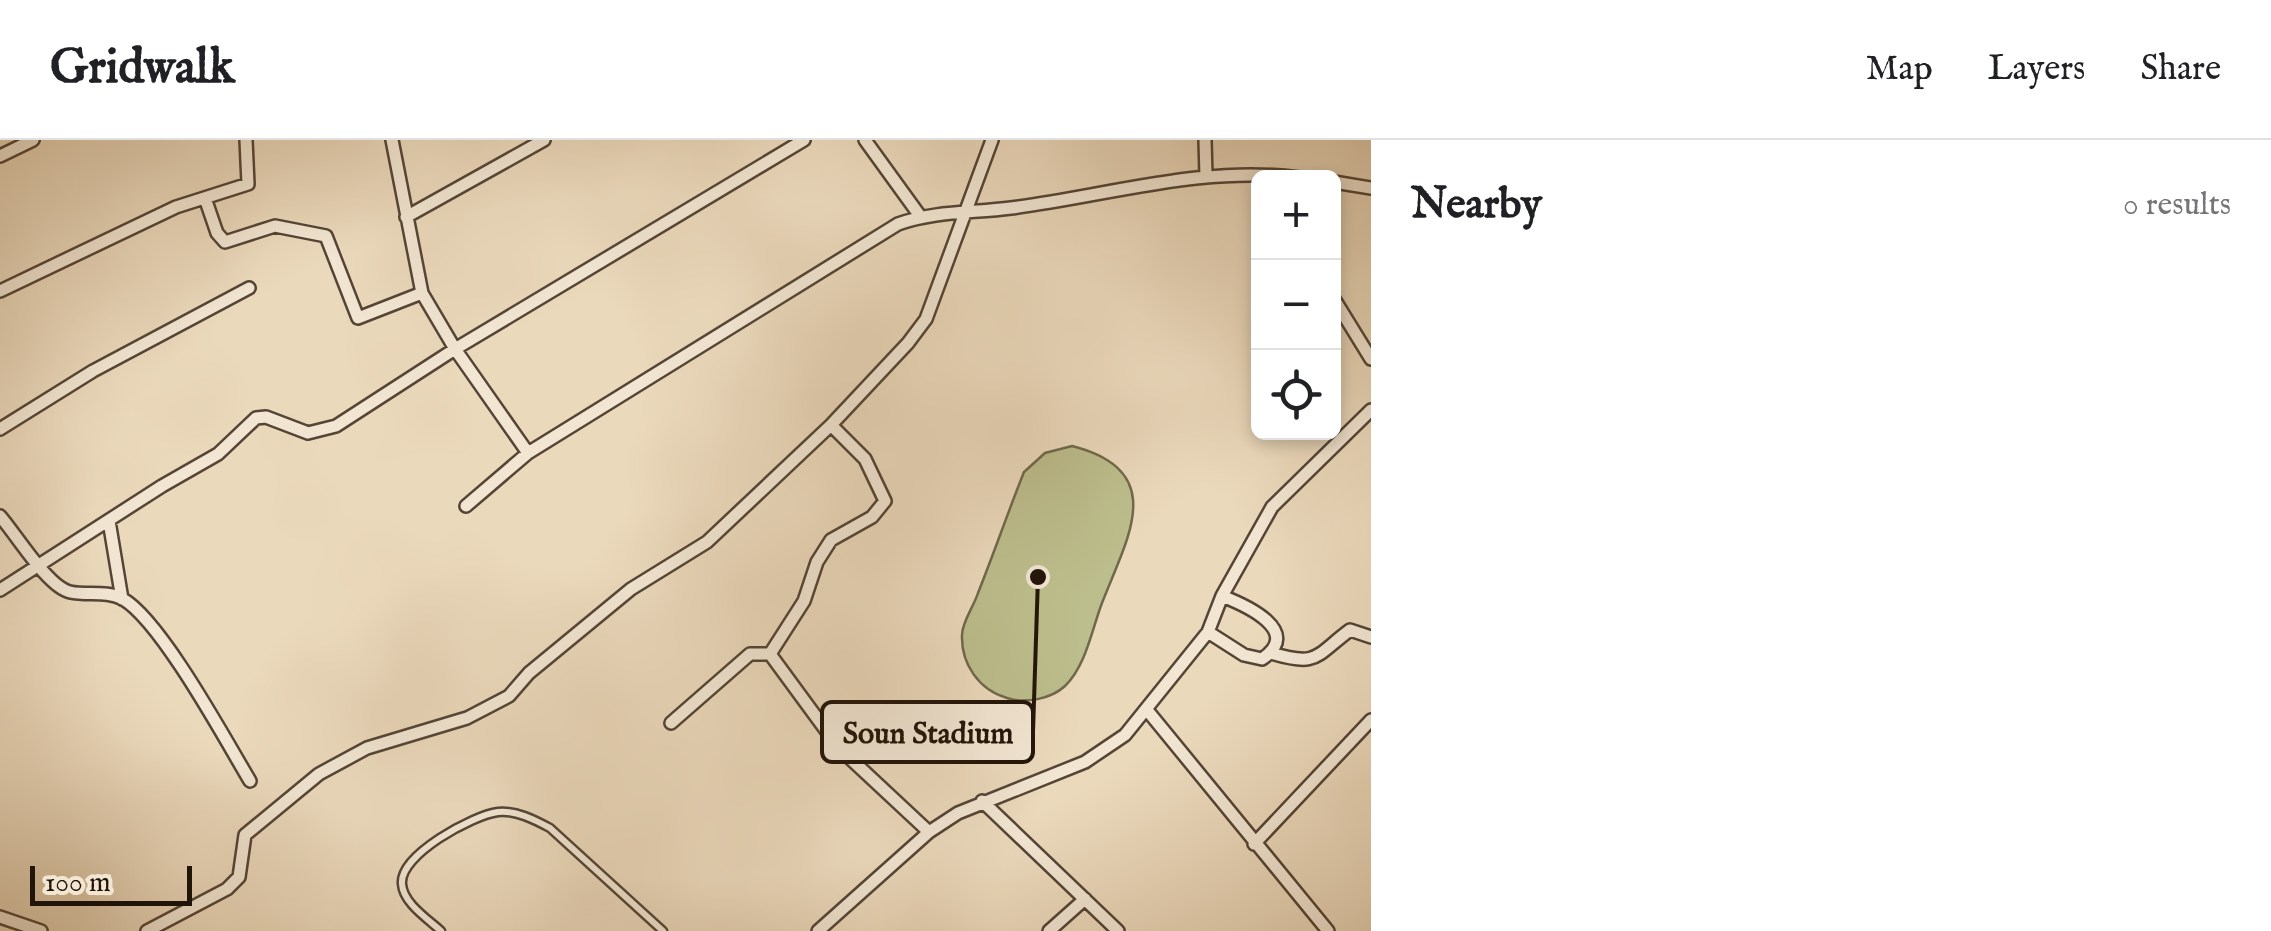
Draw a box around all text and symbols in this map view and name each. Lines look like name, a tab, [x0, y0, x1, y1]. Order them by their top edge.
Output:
text: Gridwalk	[50, 39, 235, 99]
text: Map	[1866, 47, 1933, 92]
text: Layers	[1988, 47, 2085, 92]
text: Share	[2140, 47, 2221, 92]
map controls	[1251, 170, 1341, 440]
button: +	[1251, 170, 1341, 260]
text: Nearby	[1411, 179, 1542, 232]
text: 0 results	[2123, 185, 2231, 226]
button: −	[1251, 260, 1341, 350]
button: locate	[1251, 350, 1341, 440]
callout: Soun Stadium	[822, 702, 1033, 762]
text: Soun Stadium	[843, 716, 1013, 754]
scale bar	[30, 861, 192, 906]
text: 100 m	[45, 866, 111, 901]

